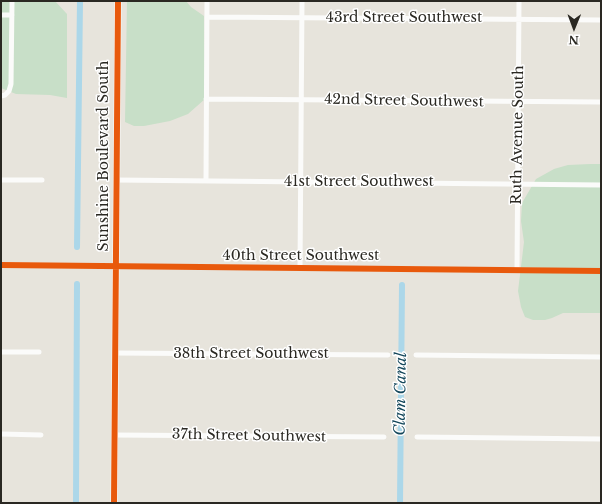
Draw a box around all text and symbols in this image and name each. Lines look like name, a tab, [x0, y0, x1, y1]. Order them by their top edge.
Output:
north arrow	[554, 8, 594, 48]
street label: 43rd Street Southwest	[326, 10, 482, 26]
text: N	[568, 33, 579, 47]
street label: Sunshine Boulevard South	[96, 61, 112, 251]
street label: Ruth Avenue South	[508, 65, 528, 205]
street label: 42nd Street Southwest	[324, 91, 484, 111]
street label: 41st Street Southwest	[284, 174, 434, 190]
street label: 40th Street Southwest	[223, 248, 379, 264]
street label: 38th Street Southwest	[173, 346, 329, 362]
water label: Clam Canal	[391, 352, 411, 436]
street label: 37th Street Southwest	[172, 426, 326, 446]

